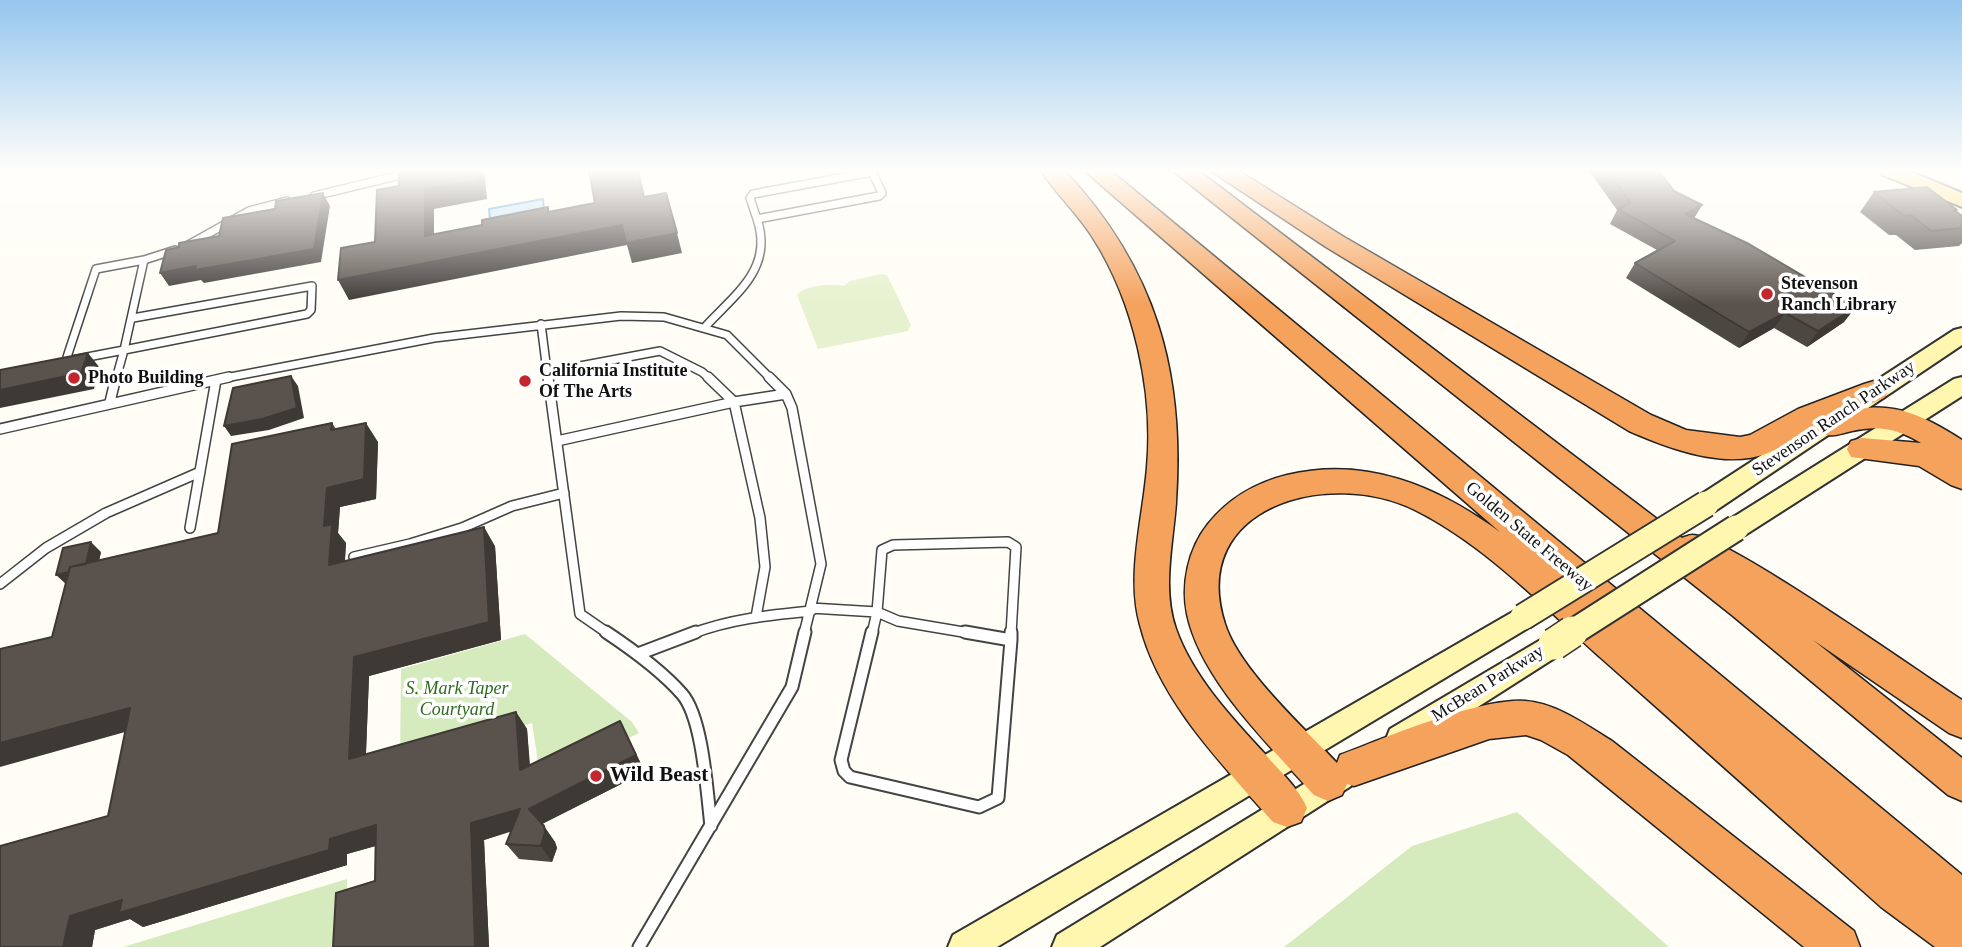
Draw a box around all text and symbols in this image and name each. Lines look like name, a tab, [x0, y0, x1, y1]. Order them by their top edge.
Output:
place label: Stevenson Ranch Library	[1781, 273, 1897, 316]
marker: Stevenson Ranch Library	[1759, 286, 1775, 302]
street label: Stevenson Ranch Parkway	[1748, 356, 1920, 482]
place label: California Institute Of The Arts	[539, 360, 688, 402]
place label: Photo Building	[88, 367, 204, 389]
marker: Photo Building	[66, 370, 82, 386]
marker: California Institute Of The Arts	[517, 373, 533, 389]
street label: Golden State Freeway	[1461, 477, 1597, 597]
street label: McBean Parkway	[1428, 641, 1548, 727]
park label: S. Mark Taper Courtyard	[406, 678, 508, 720]
place label: Wild Beast	[610, 763, 708, 789]
marker: Wild Beast	[588, 768, 604, 784]

